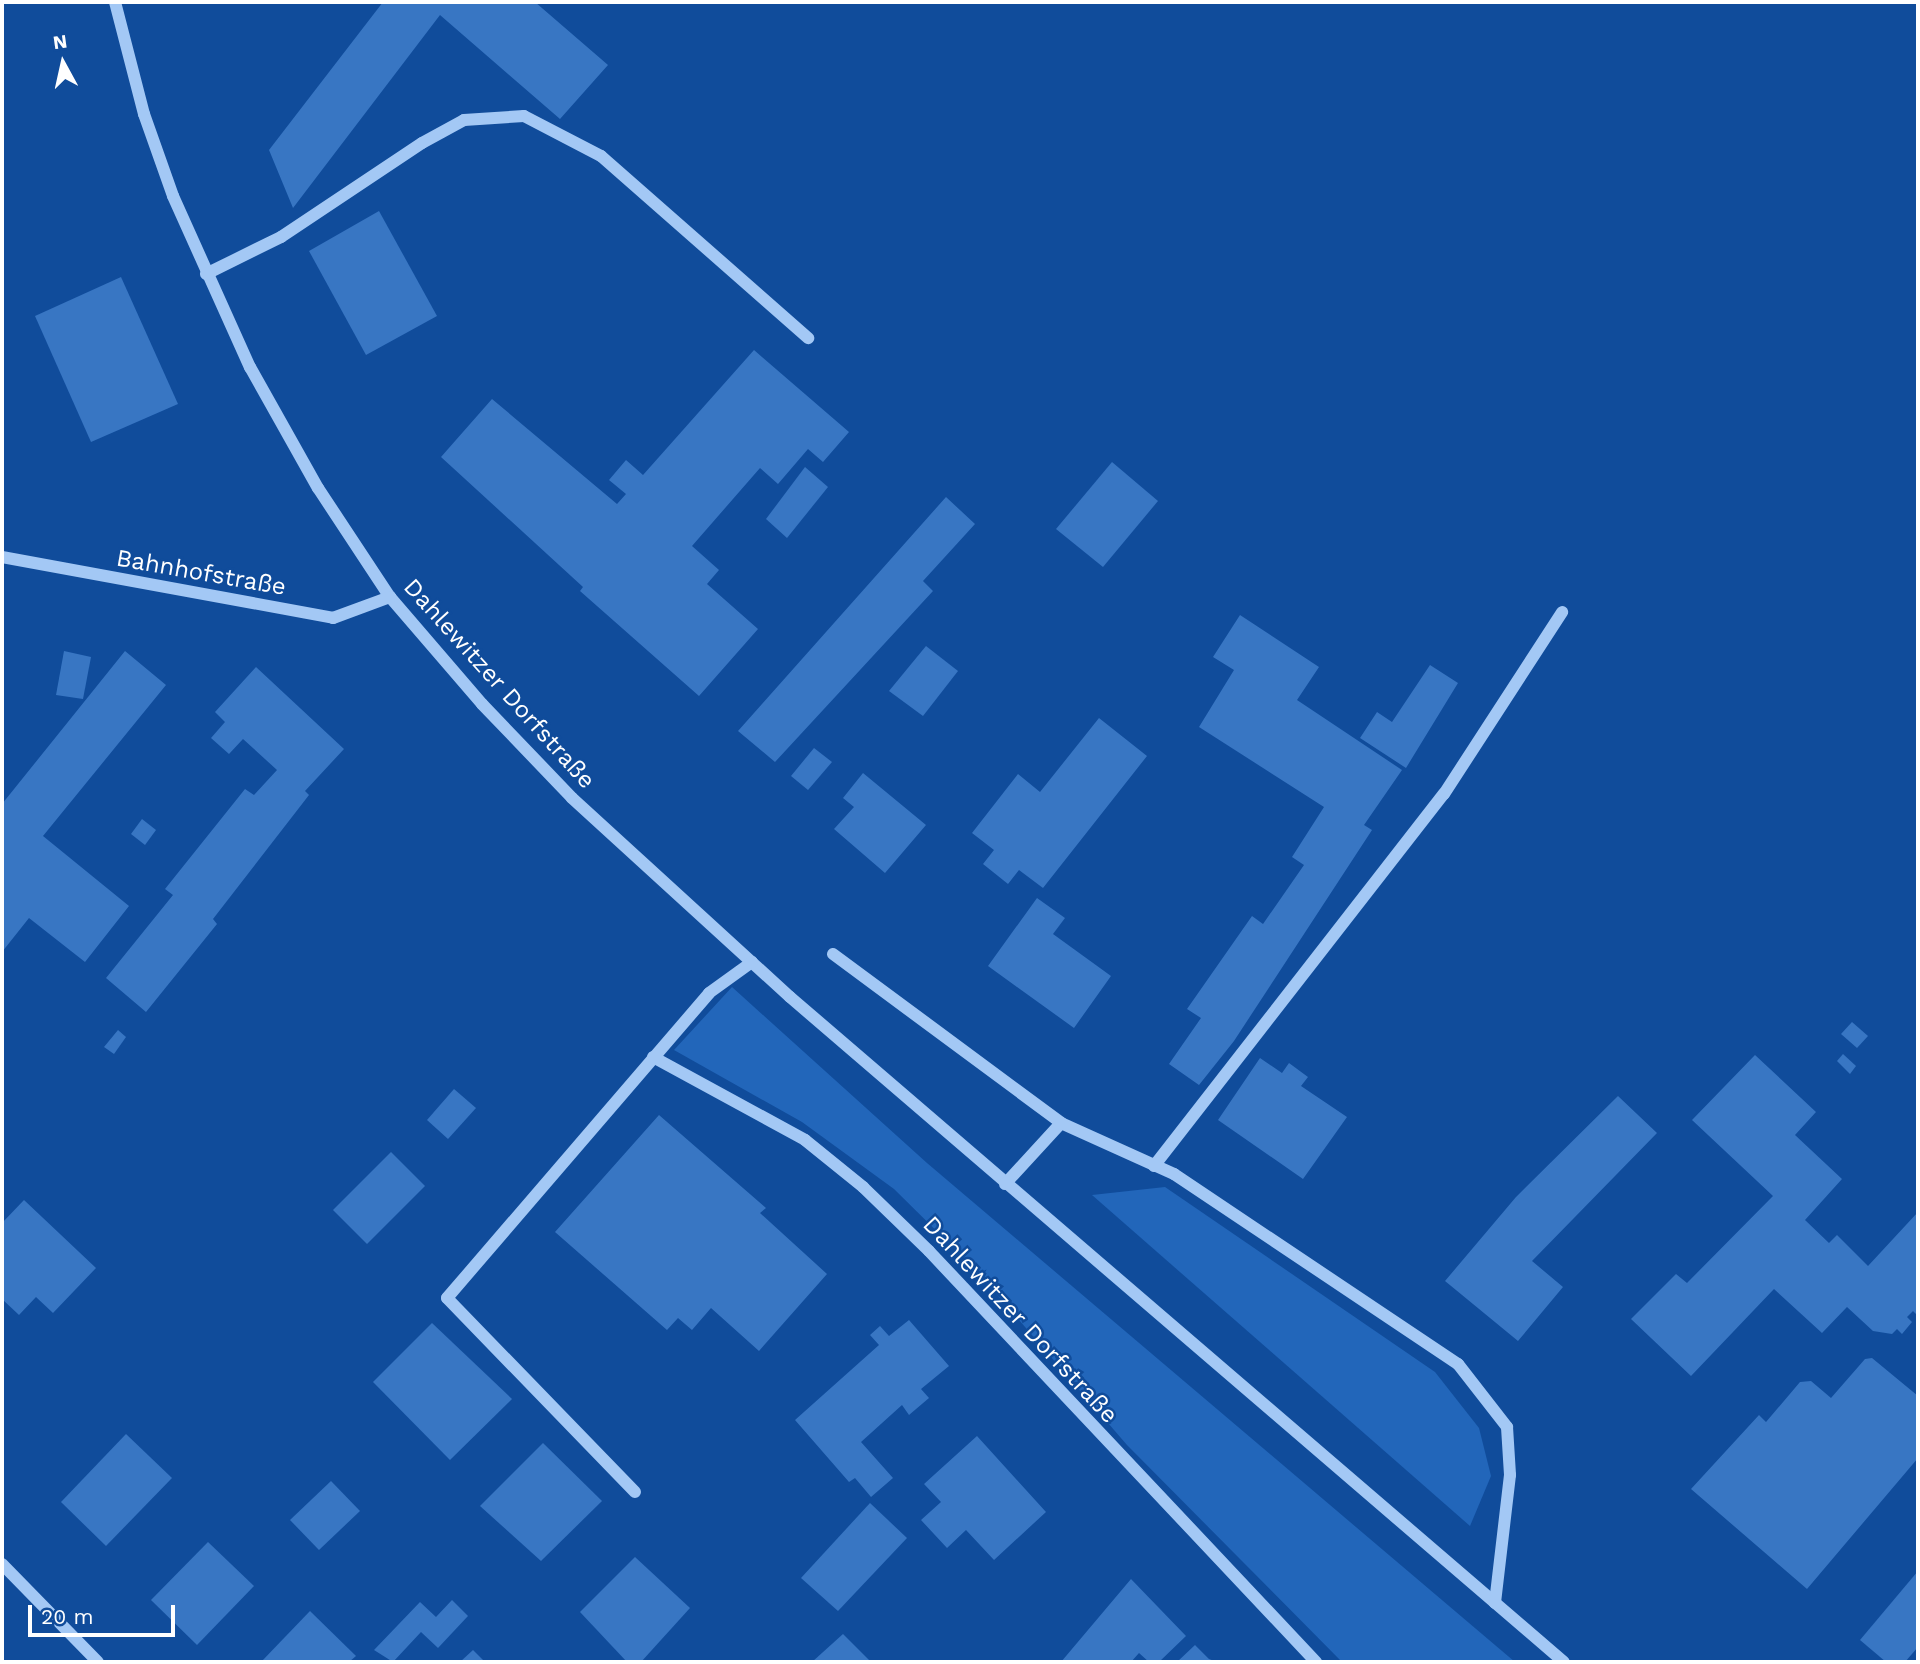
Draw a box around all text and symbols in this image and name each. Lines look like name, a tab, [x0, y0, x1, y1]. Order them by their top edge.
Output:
north arrow	[28, 28, 98, 98]
text: N	[51, 29, 69, 54]
street label: Bahnhofstraße	[114, 544, 288, 602]
street label: Dahlewitzer Dorfstraße	[397, 573, 601, 795]
street label: Dahlewitzer Dorfstraße	[916, 1210, 1124, 1430]
scale bar	[32, 1590, 178, 1634]
text: 20 m	[41, 1604, 93, 1629]

